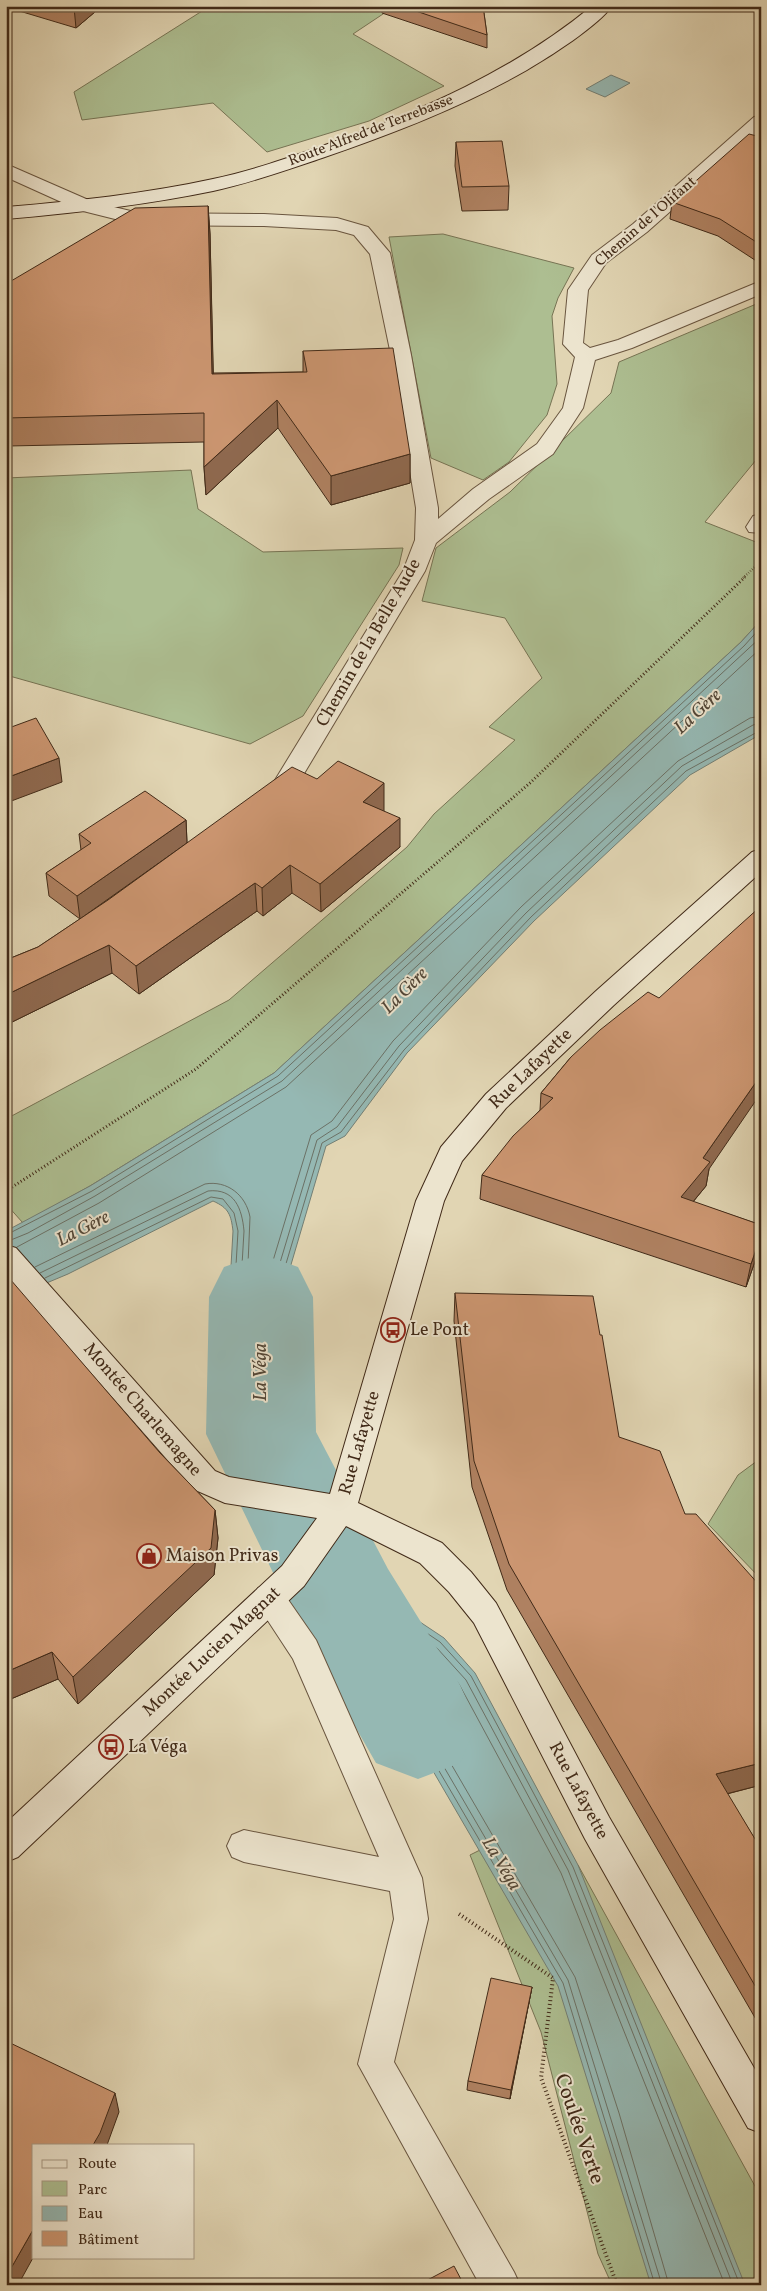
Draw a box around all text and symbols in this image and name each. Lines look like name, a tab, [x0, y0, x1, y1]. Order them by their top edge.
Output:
street label: Route Alfred de Terrebasse	[286, 90, 456, 172]
street label: Chemin de l'Olifant	[591, 172, 701, 272]
street label: Chemin de la Belle Aude	[310, 554, 428, 732]
water label: La Gère	[669, 683, 728, 741]
water label: La Gère	[376, 962, 434, 1020]
street label: Rue Lafayette	[484, 1023, 578, 1115]
water label: La Gère	[52, 1205, 114, 1253]
bus stop icon: Le Pont	[380, 1317, 406, 1343]
place label: Le Pont	[410, 1318, 469, 1343]
street label: Montée Charlemagne	[77, 1338, 207, 1482]
water label: La Véga	[248, 1343, 274, 1401]
street label: Rue Lafayette	[333, 1388, 387, 1498]
shop icon: Maison Privas	[136, 1543, 162, 1569]
place label: Maison Privas	[166, 1544, 278, 1569]
street label: Montée Lucien Magnat	[137, 1581, 287, 1723]
bus stop icon: La Véga	[98, 1734, 124, 1760]
place label: La Véga	[128, 1735, 187, 1760]
street label: Rue Lafayette	[542, 1738, 614, 1844]
water label: La Véga	[475, 1832, 527, 1896]
street label: Coulée Verte	[547, 2070, 611, 2188]
legend	[32, 2144, 195, 2258]
text: Route	[78, 2154, 117, 2175]
text: Parc	[78, 2180, 107, 2201]
text: Eau	[78, 2204, 103, 2225]
text: Bâtiment	[78, 2230, 139, 2251]

